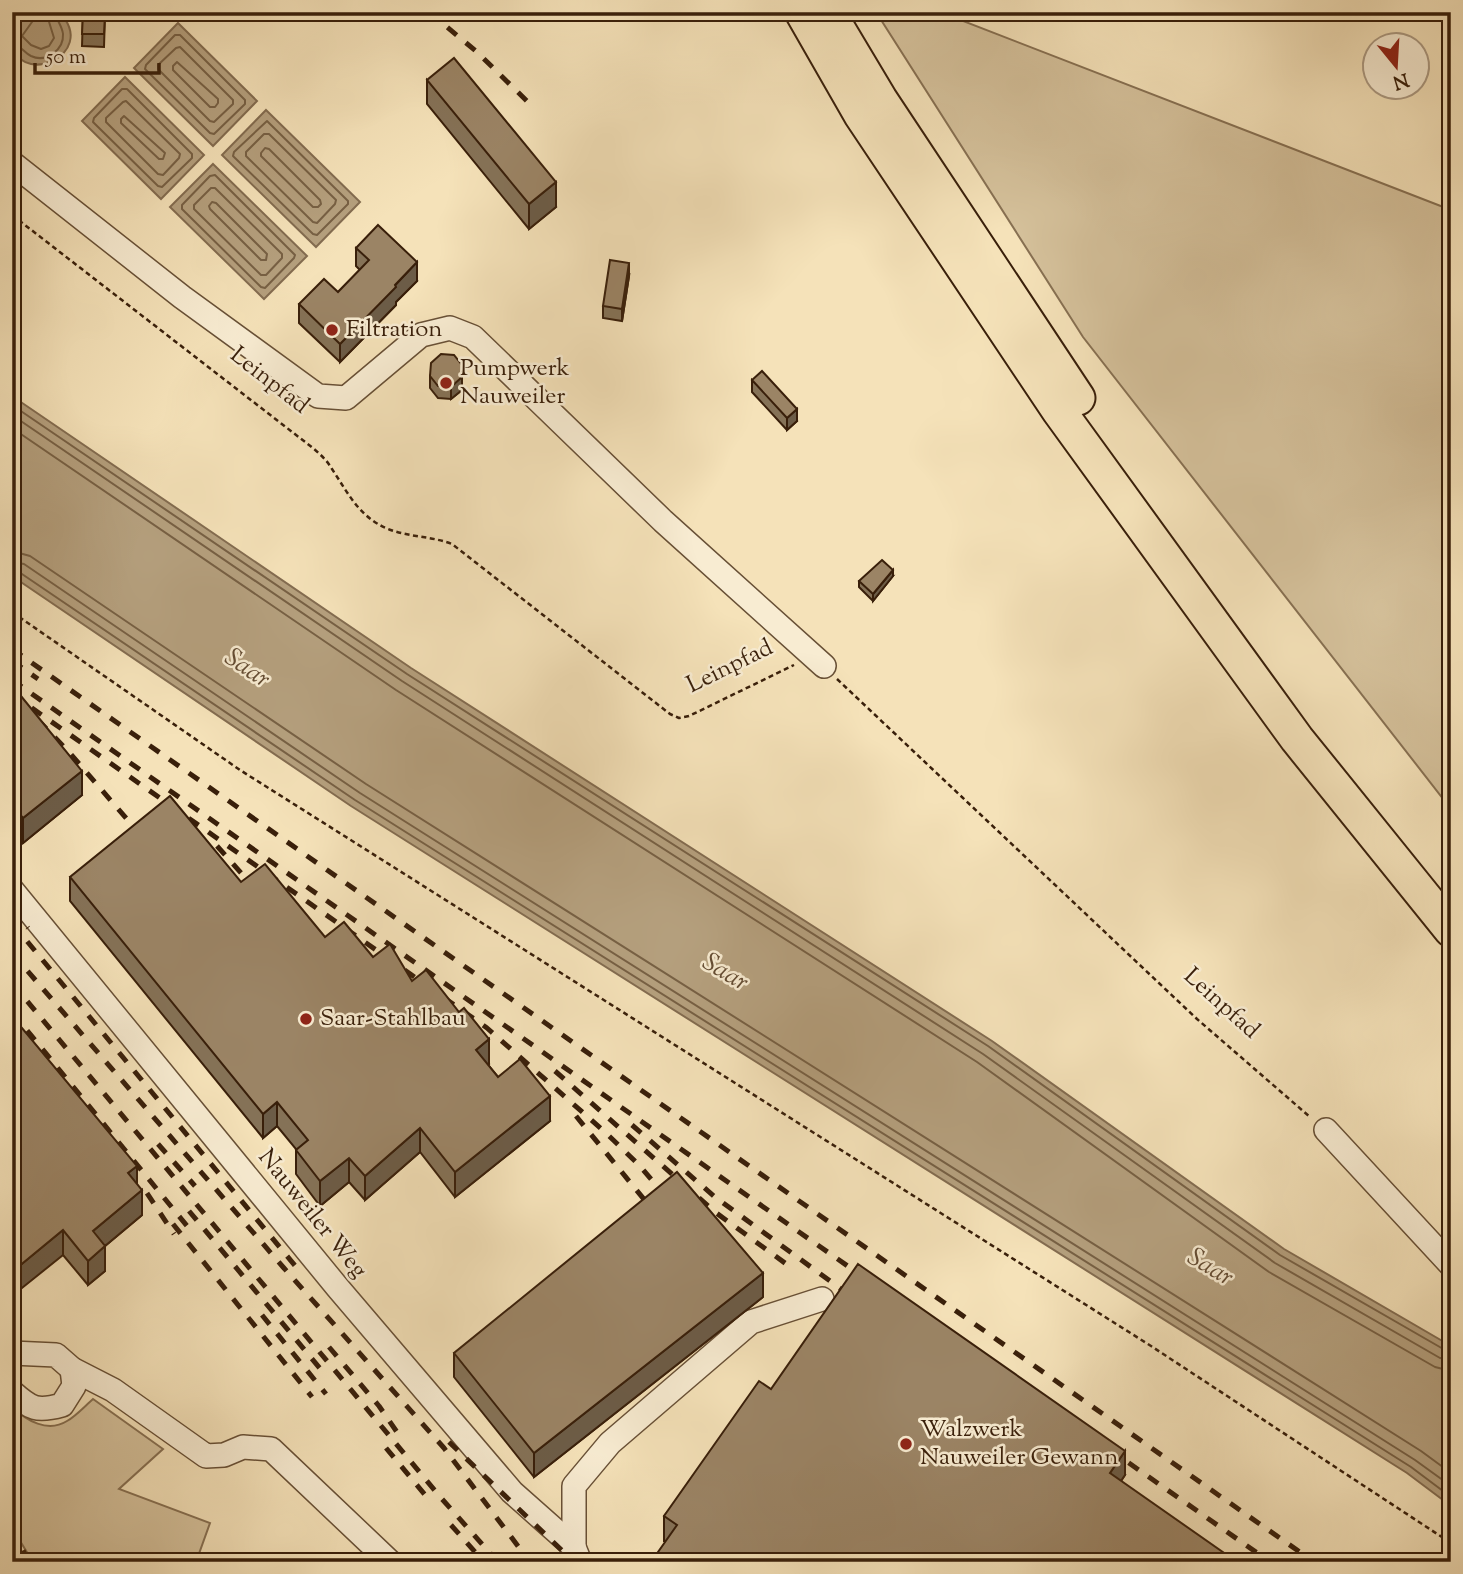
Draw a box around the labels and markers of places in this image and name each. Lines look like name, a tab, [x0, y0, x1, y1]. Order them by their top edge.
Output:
place label: Filtration	[346, 313, 442, 347]
marker: Filtration	[324, 322, 340, 338]
place label: Pumpwerk Nauweiler	[460, 352, 570, 414]
marker: Pumpwerk Nauweiler	[438, 375, 454, 391]
place label: Saar-Stahlbau	[320, 1002, 466, 1036]
marker: Saar-Stahlbau	[298, 1011, 314, 1027]
place label: Walzwerk Nauweiler Gewann	[920, 1413, 1118, 1475]
marker: Walzwerk Nauweiler Gewann	[898, 1436, 914, 1452]

